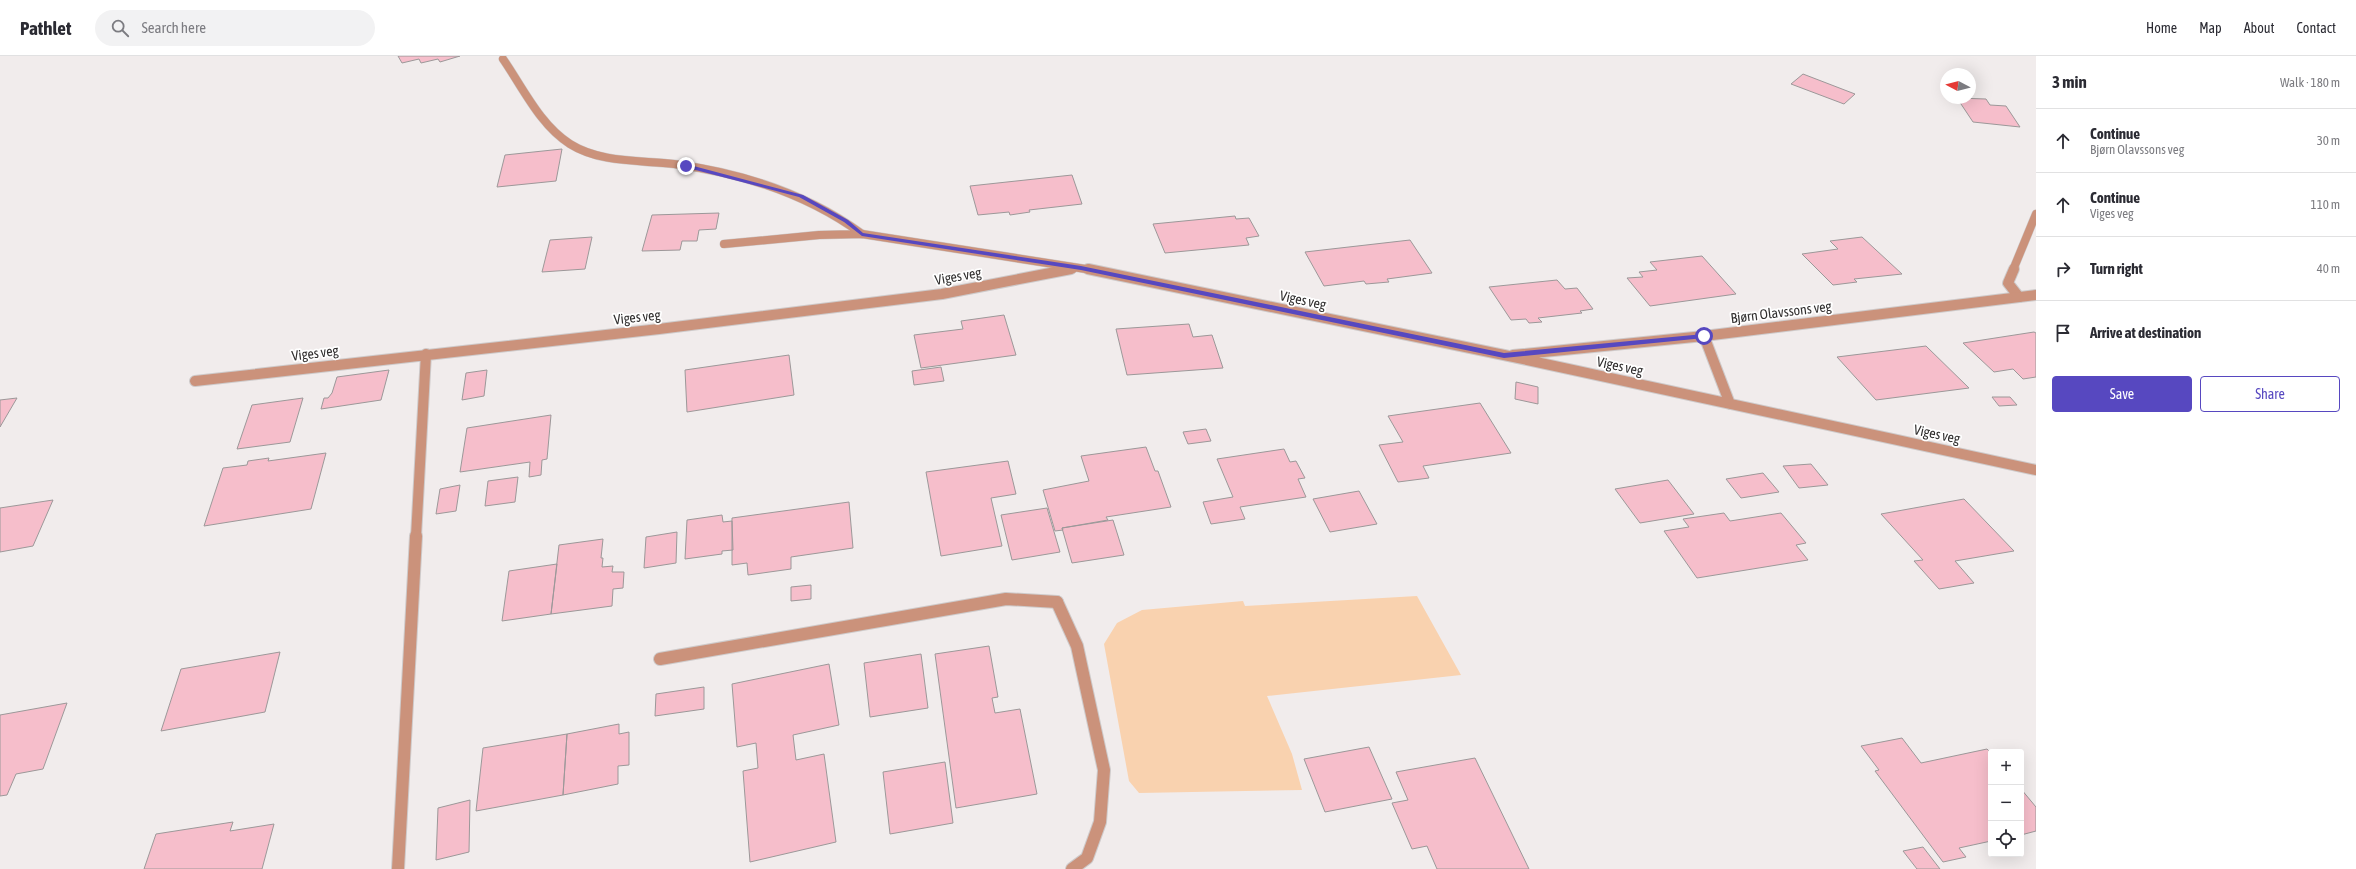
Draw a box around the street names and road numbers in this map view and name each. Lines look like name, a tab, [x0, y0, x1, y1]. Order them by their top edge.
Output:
street label: Viges veg	[933, 264, 983, 288]
street label: Viges veg	[1278, 287, 1328, 313]
street label: Bjørn Olavssons veg	[1730, 298, 1832, 326]
street label: Viges veg	[613, 307, 661, 327]
street label: Viges veg	[291, 342, 339, 364]
street label: Viges veg	[1595, 353, 1645, 379]
street label: Viges veg	[1912, 421, 1962, 447]

